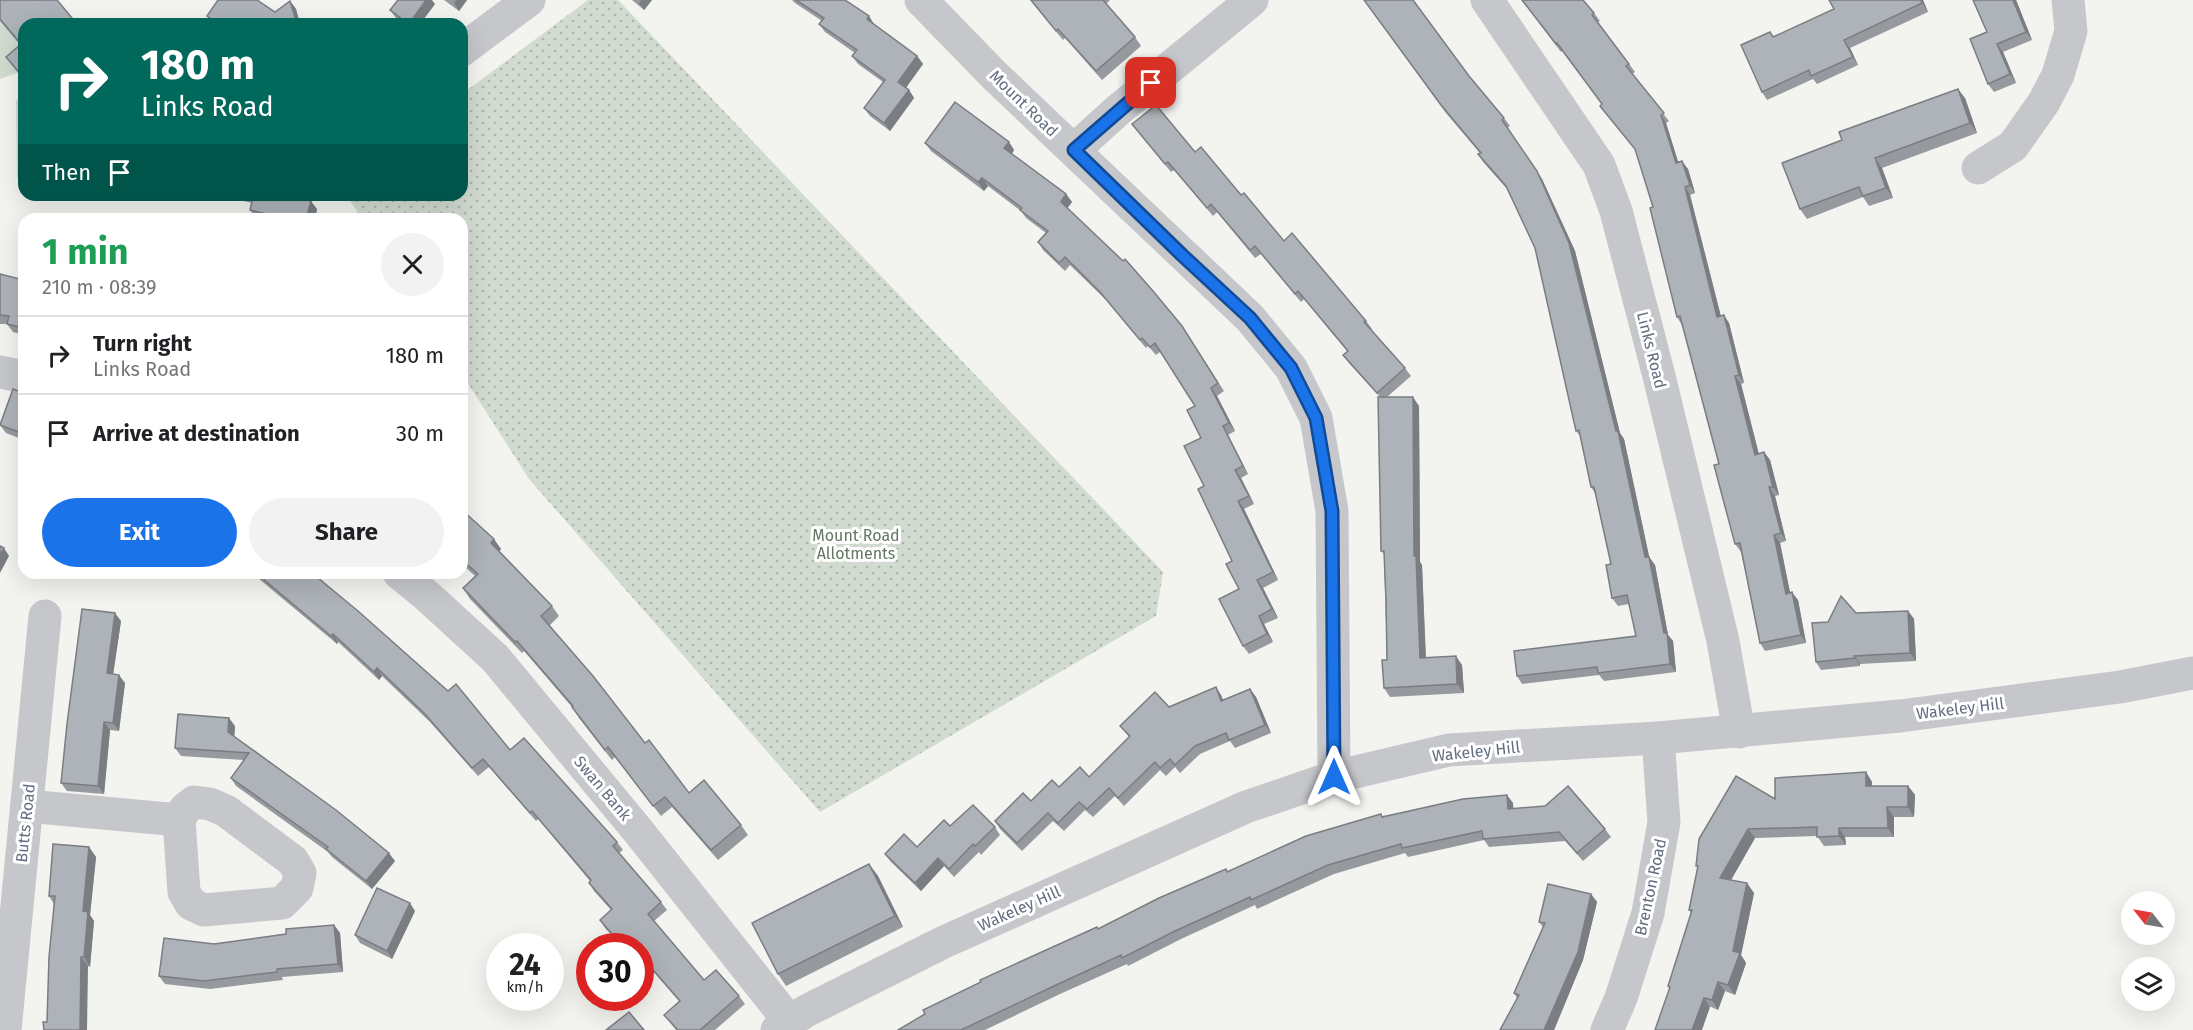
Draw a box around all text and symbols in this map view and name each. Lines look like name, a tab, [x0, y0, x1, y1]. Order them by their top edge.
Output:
text: 180 m	[141, 40, 255, 90]
icon: right	[42, 42, 120, 120]
pin	[1125, 57, 1176, 108]
street label: Mount Road	[986, 66, 1062, 141]
icon: arrive	[1134, 66, 1167, 99]
text: Links Road	[141, 91, 274, 123]
icon: arrive	[103, 156, 136, 189]
text: Then	[42, 159, 91, 186]
text: 1 min	[42, 230, 129, 274]
button: close	[381, 233, 444, 296]
text: 210 m · 08:39	[42, 275, 156, 299]
street label: Links Road	[1633, 310, 1670, 391]
text: Turn right	[93, 330, 192, 357]
icon: right	[42, 339, 75, 372]
text: 180 m	[385, 342, 444, 369]
text: Links Road	[93, 357, 191, 381]
icon: arrive	[42, 417, 75, 450]
text: Arrive at destination	[93, 420, 300, 447]
text: 30 m	[396, 420, 444, 447]
button: Exit	[42, 498, 237, 567]
button: Share	[249, 498, 444, 567]
park label: Mount Road Allotments	[812, 526, 900, 563]
street label: Wakeley Hill	[1915, 694, 2005, 723]
street label: Wakeley Hill	[1431, 737, 1521, 766]
position arrow	[1302, 745, 1366, 809]
street label: Swan Bank	[570, 752, 636, 825]
street label: Butts Road	[12, 783, 39, 863]
street label: Brenton Road	[1631, 837, 1670, 937]
street label: Wakeley Hill	[975, 882, 1064, 935]
north arrow	[2121, 891, 2175, 945]
map controls	[2121, 891, 2175, 1011]
speed limit sign: 30	[576, 933, 654, 1011]
text: 24	[509, 947, 541, 983]
button: layers	[2121, 957, 2175, 1011]
text: km/h	[506, 978, 544, 996]

